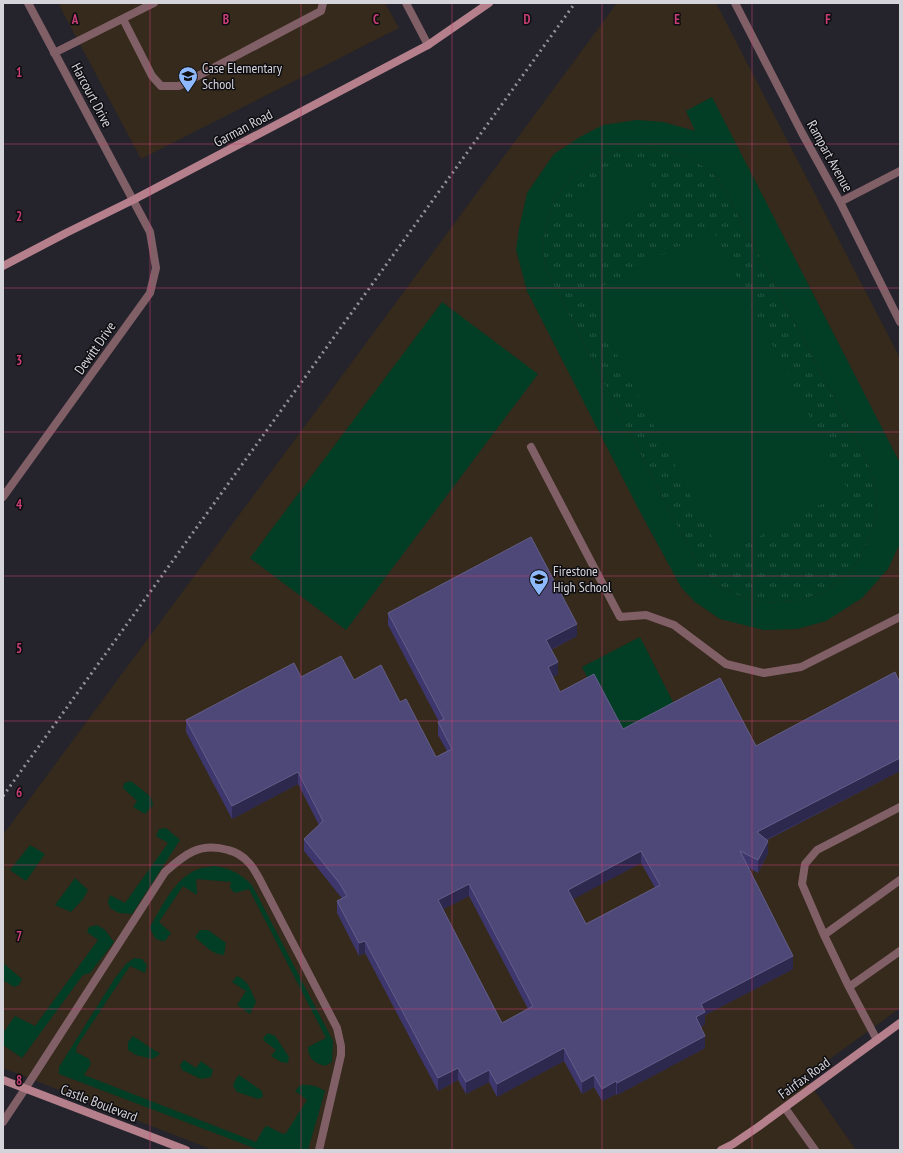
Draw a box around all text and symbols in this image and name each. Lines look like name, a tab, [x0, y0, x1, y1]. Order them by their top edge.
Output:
text: A	[71, 11, 79, 28]
text: B	[223, 11, 229, 28]
text: C	[373, 11, 379, 28]
text: D	[524, 11, 531, 28]
text: E	[674, 11, 680, 28]
text: F	[825, 11, 831, 28]
place label: Case Elementary School	[202, 59, 283, 93]
street label: Harcourt Drive	[68, 60, 117, 130]
text: 1	[16, 64, 22, 81]
school or university icon: Case Elementary School	[177, 65, 199, 93]
street label: Garman Road	[210, 105, 276, 151]
street label: Rampart Avenue	[803, 117, 857, 195]
text: 2	[16, 208, 22, 225]
street label: Dewitt Drive	[70, 318, 120, 378]
text: 3	[16, 352, 22, 369]
text: 4	[16, 496, 23, 513]
place label: Firestone High School	[553, 562, 612, 596]
school or university icon: Firestone High School	[528, 568, 550, 596]
text: 5	[16, 640, 22, 657]
text: 6	[16, 784, 22, 801]
text: 7	[16, 928, 22, 945]
street label: Fairfax Road	[775, 1053, 833, 1103]
text: 8	[16, 1072, 22, 1089]
street label: Castle Boulevard	[58, 1080, 140, 1126]

